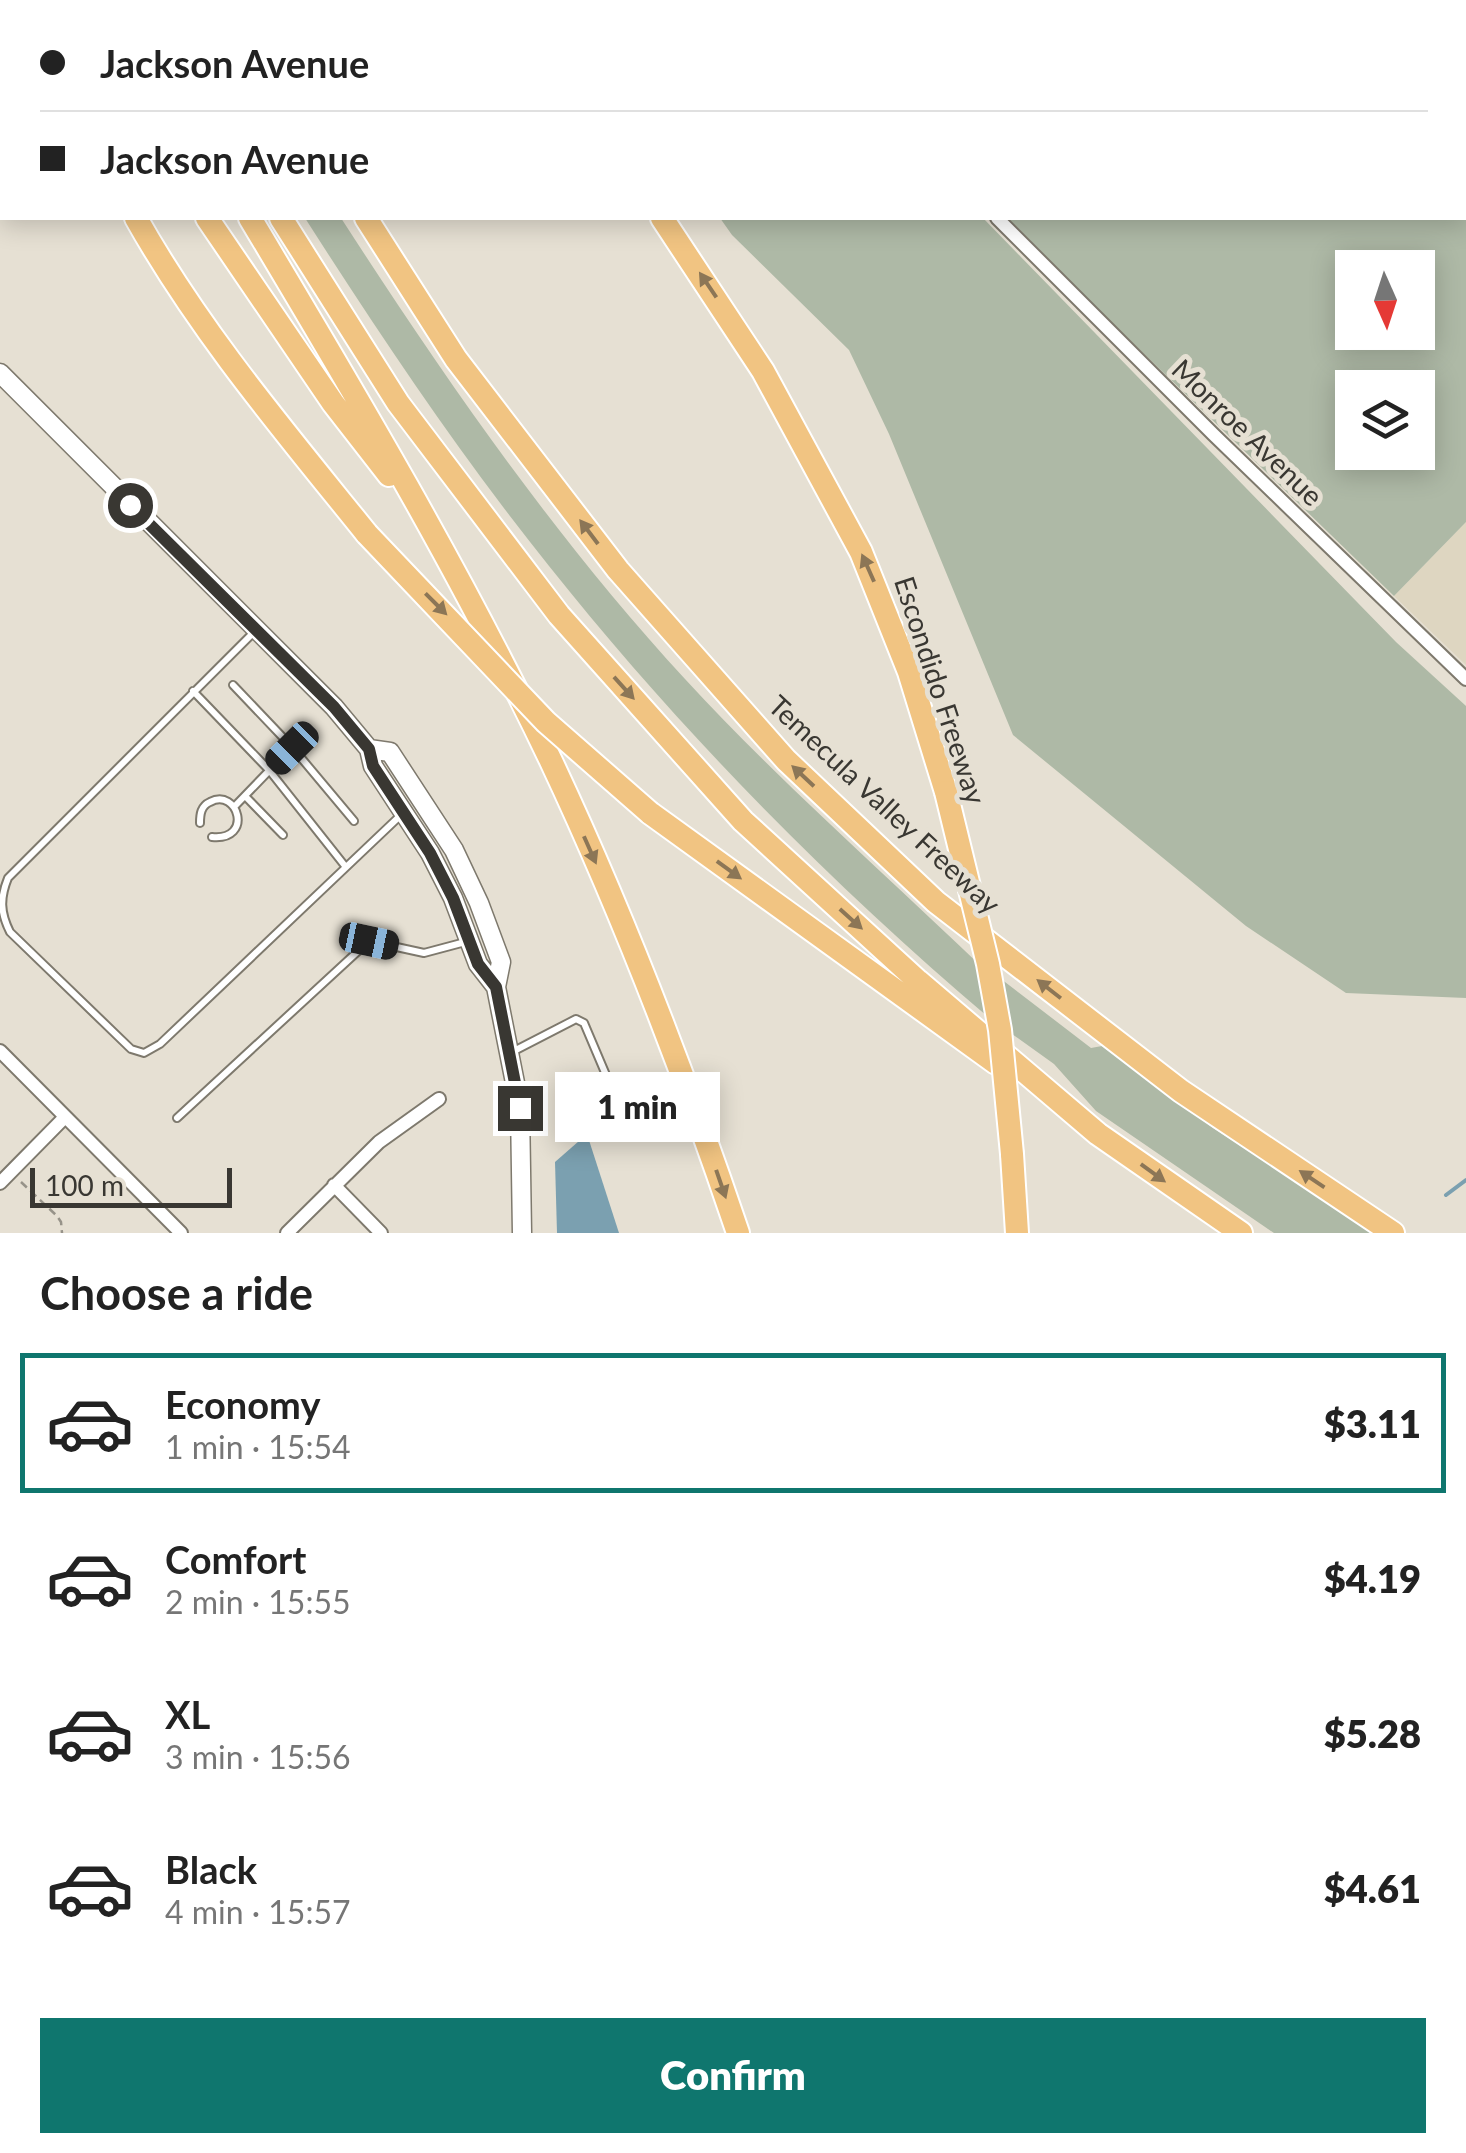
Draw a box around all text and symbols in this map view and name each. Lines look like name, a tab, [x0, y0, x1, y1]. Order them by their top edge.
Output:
text: Jackson Avenue	[100, 40, 369, 86]
text: Jackson Avenue	[100, 136, 369, 182]
north arrow	[1335, 250, 1435, 350]
map controls	[1335, 250, 1435, 470]
one-way arrow	[700, 272, 718, 299]
street label: Monroe Avenue	[1166, 352, 1330, 512]
button: layers	[1335, 370, 1435, 470]
route start	[108, 483, 153, 528]
one-way arrow	[579, 519, 600, 545]
one-way arrow	[859, 553, 876, 582]
street label: Escondido Freeway	[888, 572, 994, 809]
one-way arrow	[423, 591, 447, 615]
one-way arrow	[612, 675, 634, 700]
street label: Temecula Valley Freeway	[762, 688, 1008, 921]
car	[260, 716, 324, 780]
one-way arrow	[792, 765, 816, 788]
one-way arrow	[582, 835, 598, 864]
one-way arrow	[716, 860, 742, 880]
one-way arrow	[838, 908, 863, 930]
car	[337, 920, 401, 962]
one-way arrow	[1036, 979, 1061, 1000]
callout: 1 min	[555, 1073, 720, 1143]
route end	[498, 1086, 543, 1131]
text: 1 min	[598, 1087, 677, 1126]
scale bar	[30, 1163, 232, 1208]
one-way arrow	[1140, 1163, 1167, 1182]
text: 100 m	[45, 1168, 124, 1202]
one-way arrow	[715, 1170, 730, 1200]
one-way arrow	[1299, 1170, 1326, 1189]
text: Choose a ride	[40, 1266, 313, 1320]
icon: car	[45, 1378, 135, 1468]
text: Economy	[165, 1381, 320, 1427]
text: $3.11	[1324, 1400, 1421, 1446]
text: 1 min · 15:54	[165, 1427, 351, 1466]
icon: car	[45, 1533, 135, 1623]
text: Comfort	[165, 1536, 306, 1582]
text: $4.19	[1324, 1555, 1421, 1601]
text: 2 min · 15:55	[165, 1582, 351, 1621]
icon: car	[45, 1688, 135, 1778]
text: XL	[165, 1691, 210, 1737]
text: $5.28	[1324, 1710, 1421, 1756]
text: 3 min · 15:56	[165, 1737, 351, 1776]
icon: car	[45, 1843, 135, 1933]
text: Black	[165, 1846, 257, 1892]
text: $4.61	[1324, 1865, 1421, 1911]
text: 4 min · 15:57	[165, 1892, 351, 1931]
button: Confirm	[40, 2018, 1426, 2133]

